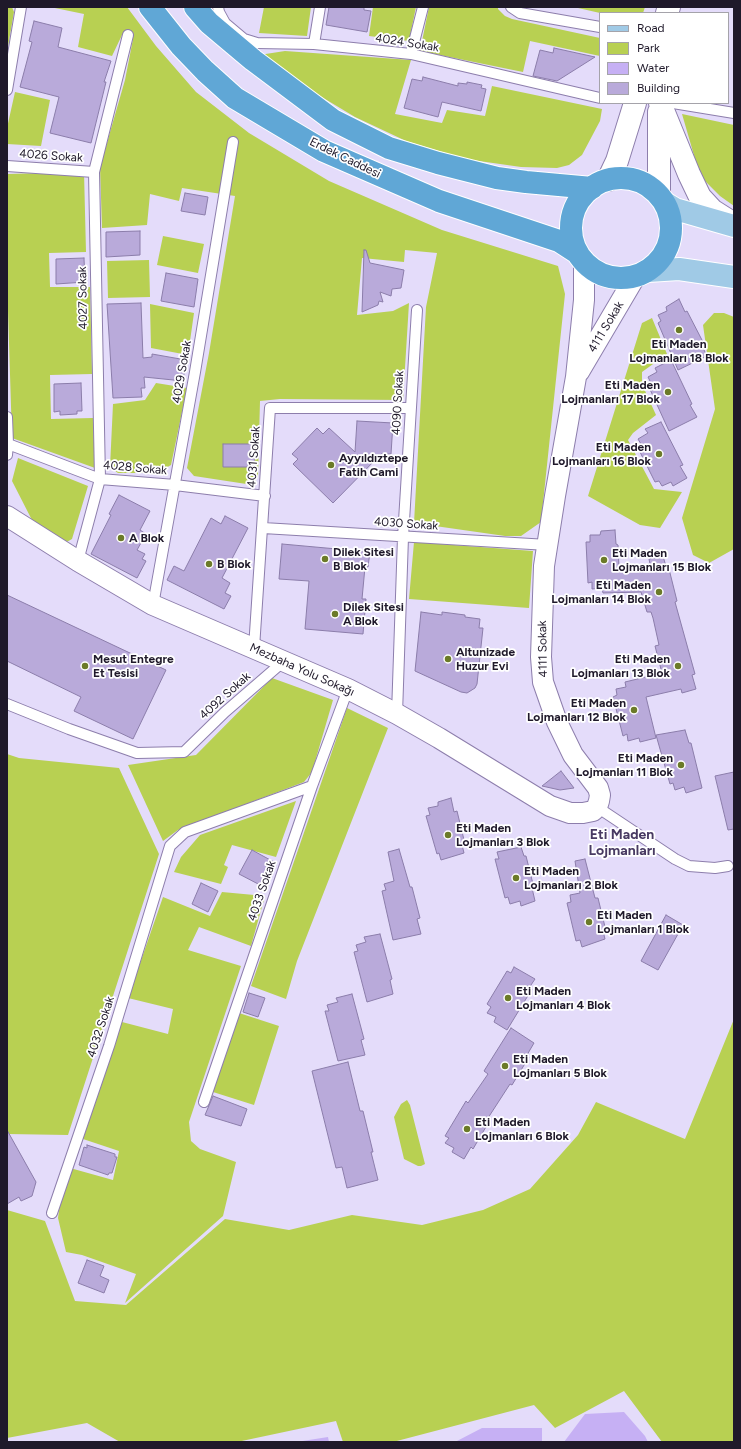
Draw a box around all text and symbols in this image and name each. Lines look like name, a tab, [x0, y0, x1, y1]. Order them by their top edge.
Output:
legend	[599, 12, 729, 104]
text: Road	[637, 21, 665, 35]
street label: 4024 Sokak	[374, 31, 440, 55]
text: Park	[637, 41, 660, 55]
text: Water	[637, 61, 669, 75]
text: Building	[637, 81, 680, 95]
street label: Erdek Caddesi	[307, 135, 383, 181]
street label: 4026 Sokak	[19, 147, 83, 165]
street label: 4027 Sokak	[75, 266, 91, 330]
street label: 4111 Sokak	[585, 299, 627, 355]
marker: Eti Maden Lojmanları 18 Blok	[674, 325, 684, 335]
place label: Eti Maden Lojmanları 18 Blok	[629, 337, 729, 365]
street label: 4029 Sokak	[169, 339, 195, 405]
street label: 4090 Sokak	[389, 370, 407, 436]
place label: Eti Maden Lojmanları 17 Blok	[561, 378, 660, 406]
marker: Eti Maden Lojmanları 17 Blok	[663, 387, 673, 397]
street label: 4031 Sokak	[245, 426, 263, 488]
place label: Eti Maden Lojmanları 16 Blok	[552, 440, 651, 468]
marker: Eti Maden Lojmanları 16 Blok	[654, 449, 664, 459]
place label: Ayyıldıztepe Fatih Cami	[339, 451, 408, 479]
street label: 4028 Sokak	[102, 458, 168, 478]
marker: Ayyıldıztepe Fatih Cami	[326, 460, 336, 470]
street label: 4030 Sokak	[373, 515, 439, 533]
place label: A Blok	[129, 531, 164, 545]
marker: A Blok	[116, 533, 126, 543]
place label: Dilek Sitesi B Blok	[333, 545, 394, 573]
place label: Eti Maden Lojmanları 15 Blok	[612, 546, 711, 574]
marker: Dilek Sitesi B Blok	[320, 554, 330, 564]
marker: Eti Maden Lojmanları 15 Blok	[599, 555, 609, 565]
place label: B Blok	[217, 557, 251, 571]
marker: B Blok	[204, 559, 214, 569]
place label: Eti Maden Lojmanları 14 Blok	[551, 578, 651, 606]
marker: Eti Maden Lojmanları 14 Blok	[654, 587, 664, 597]
place label: Dilek Sitesi A Blok	[343, 600, 404, 628]
marker: Dilek Sitesi A Blok	[330, 609, 340, 619]
street label: 4111 Sokak	[535, 620, 551, 678]
street label: Mezbaha Yolu Sokağı	[247, 640, 357, 700]
place label: Altunizade Huzur Evi	[456, 645, 515, 673]
place label: Mesut Entegre Et Tesisi	[93, 652, 174, 680]
place label: Eti Maden Lojmanları 13 Blok	[571, 652, 670, 680]
marker: Altunizade Huzur Evi	[443, 654, 453, 664]
marker: Mesut Entegre Et Tesisi	[80, 661, 90, 671]
marker: Eti Maden Lojmanları 13 Blok	[673, 661, 683, 671]
street label: 4092 Sokak	[197, 669, 253, 723]
place label: Eti Maden Lojmanları 12 Blok	[527, 696, 626, 724]
marker: Eti Maden Lojmanları 12 Blok	[629, 705, 639, 715]
place label: Eti Maden Lojmanları 11 Blok	[576, 751, 673, 779]
marker: Eti Maden Lojmanları 11 Blok	[676, 760, 686, 770]
place label: Eti Maden Lojmanları 3 Blok	[456, 821, 550, 849]
district label: Eti Maden Lojmanları	[588, 827, 656, 860]
marker: Eti Maden Lojmanları 3 Blok	[443, 830, 453, 840]
street label: 4033 Sokak	[245, 859, 279, 923]
place label: Eti Maden Lojmanları 2 Blok	[524, 864, 618, 892]
marker: Eti Maden Lojmanları 2 Blok	[511, 873, 521, 883]
place label: Eti Maden Lojmanları 1 Blok	[597, 908, 689, 936]
marker: Eti Maden Lojmanları 1 Blok	[584, 917, 594, 927]
place label: Eti Maden Lojmanları 4 Blok	[516, 984, 611, 1012]
marker: Eti Maden Lojmanları 4 Blok	[503, 993, 513, 1003]
street label: 4032 Sokak	[84, 995, 118, 1059]
place label: Eti Maden Lojmanları 5 Blok	[513, 1052, 607, 1080]
marker: Eti Maden Lojmanları 5 Blok	[500, 1061, 510, 1071]
place label: Eti Maden Lojmanları 6 Blok	[475, 1115, 569, 1143]
marker: Eti Maden Lojmanları 6 Blok	[462, 1124, 472, 1134]

